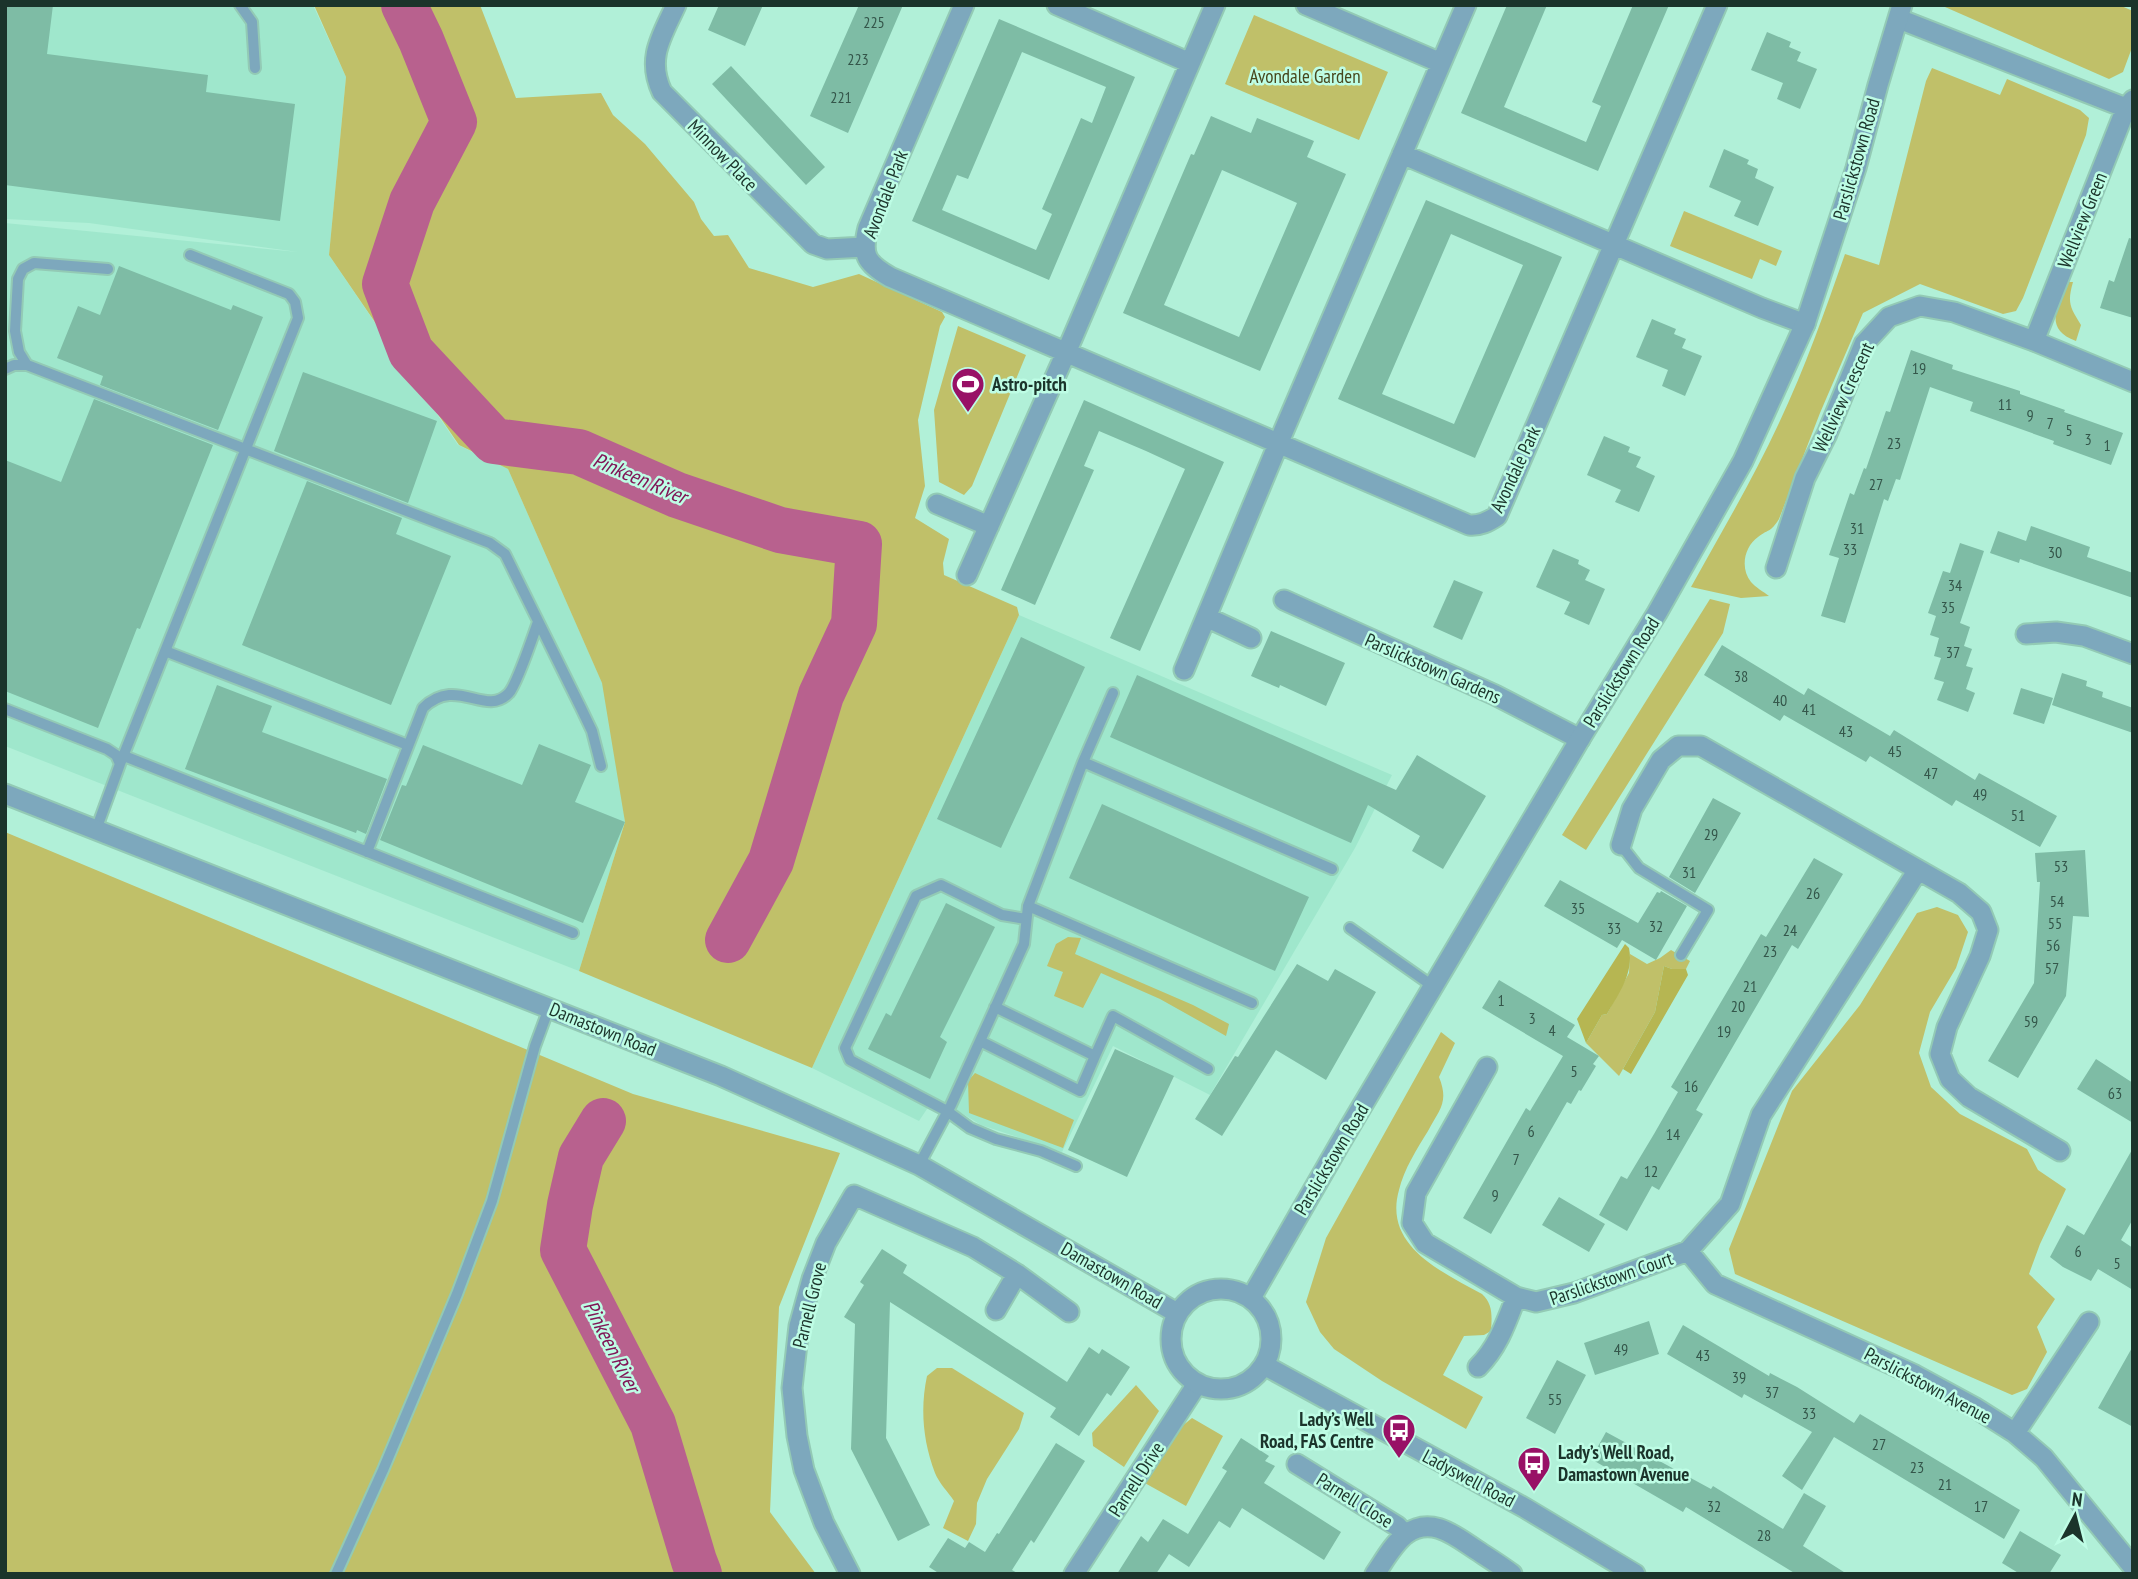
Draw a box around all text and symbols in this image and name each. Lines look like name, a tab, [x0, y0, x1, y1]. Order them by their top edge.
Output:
house number: 225	[863, 12, 885, 32]
house number: 223	[847, 49, 869, 69]
park label: Avondale Garden	[1249, 64, 1361, 88]
house number: 221	[830, 87, 852, 107]
street label: Parslickstown Road	[1827, 95, 1885, 223]
street label: Minnow Place	[683, 114, 763, 196]
street label: Avondale Park	[857, 146, 913, 242]
street label: Wellview Green	[2052, 169, 2112, 271]
street label: Wellview Crescent	[1807, 337, 1879, 456]
house number: 19	[1912, 358, 1926, 378]
sports icon: Astro-pitch	[949, 365, 987, 414]
place label: Astro-pitch	[991, 372, 1067, 396]
house number: 11	[1998, 394, 2012, 414]
house number: 9	[2026, 405, 2034, 425]
house number: 7	[2046, 413, 2054, 433]
house number: 5	[2065, 420, 2073, 440]
street label: Avondale Park	[1485, 421, 1546, 516]
house number: 3	[2084, 429, 2092, 449]
house number: 23	[1887, 433, 1901, 453]
house number: 1	[2103, 435, 2111, 455]
water label: Pinkeen River	[589, 446, 694, 511]
house number: 27	[1869, 474, 1883, 494]
house number: 31	[1850, 518, 1864, 538]
house number: 33	[1843, 539, 1857, 559]
house number: 30	[2048, 542, 2062, 562]
house number: 34	[1948, 575, 1962, 595]
house number: 35	[1941, 597, 1955, 617]
street label: Parslickstown Road	[1578, 612, 1664, 732]
street label: Parslickstown Gardens	[1361, 627, 1505, 709]
house number: 37	[1946, 642, 1960, 662]
house number: 38	[1734, 666, 1748, 686]
house number: 40	[1773, 690, 1787, 710]
house number: 41	[1802, 699, 1816, 719]
house number: 43	[1839, 721, 1853, 741]
house number: 45	[1888, 741, 1902, 761]
house number: 47	[1924, 763, 1938, 783]
house number: 49	[1973, 784, 1987, 804]
house number: 51	[2011, 805, 2025, 825]
house number: 29	[1704, 824, 1718, 844]
house number: 53	[2054, 856, 2068, 876]
house number: 31	[1682, 862, 1696, 882]
house number: 26	[1806, 883, 1820, 903]
house number: 54	[2050, 891, 2064, 911]
house number: 35	[1571, 898, 1585, 918]
house number: 55	[2048, 913, 2062, 933]
house number: 32	[1649, 916, 1663, 936]
house number: 33	[1607, 918, 1621, 938]
house number: 24	[1783, 920, 1797, 940]
house number: 56	[2046, 935, 2060, 955]
house number: 23	[1763, 941, 1777, 961]
house number: 57	[2045, 958, 2059, 978]
house number: 21	[1743, 976, 1757, 996]
house number: 1	[1497, 990, 1505, 1010]
house number: 20	[1731, 996, 1745, 1016]
street label: Damastown Road	[546, 997, 660, 1061]
house number: 3	[1528, 1008, 1536, 1028]
house number: 59	[2024, 1011, 2038, 1031]
house number: 4	[1548, 1020, 1556, 1040]
house number: 19	[1717, 1021, 1731, 1041]
house number: 5	[1570, 1061, 1578, 1081]
house number: 16	[1684, 1076, 1698, 1096]
house number: 63	[2108, 1083, 2122, 1103]
street label: Parslickstown Road	[1288, 1099, 1374, 1219]
house number: 6	[1527, 1121, 1535, 1141]
house number: 14	[1666, 1124, 1680, 1144]
house number: 7	[1512, 1149, 1520, 1169]
house number: 12	[1644, 1161, 1658, 1181]
house number: 9	[1491, 1185, 1499, 1205]
street label: Damastown Road	[1057, 1236, 1167, 1314]
house number: 6	[2074, 1241, 2082, 1261]
street label: Parslickstown Court	[1546, 1245, 1676, 1310]
house number: 5	[2113, 1253, 2121, 1273]
street label: Parnell Grove	[787, 1259, 831, 1350]
water label: Pinkeen River	[577, 1296, 648, 1399]
house number: 49	[1614, 1339, 1628, 1359]
street label: Parslickstown Avenue	[1860, 1341, 1996, 1429]
house number: 43	[1696, 1345, 1710, 1365]
house number: 39	[1732, 1367, 1746, 1387]
house number: 37	[1765, 1382, 1779, 1402]
house number: 55	[1548, 1389, 1562, 1409]
house number: 33	[1802, 1403, 1816, 1423]
place label: Lady’s Well Road, FAS Centre	[1260, 1407, 1374, 1453]
bus stop icon: Lady’s Well Road, FAS Centre	[1380, 1411, 1418, 1460]
house number: 27	[1872, 1434, 1886, 1454]
street label: Parnell Drive	[1103, 1437, 1169, 1521]
place label: Lady’s Well Road, Damastown Avenue	[1558, 1440, 1689, 1486]
street label: Ladyswell Road	[1419, 1444, 1519, 1512]
bus stop icon: Lady’s Well Road, Damastown Avenue	[1515, 1444, 1553, 1493]
house number: 23	[1910, 1457, 1924, 1477]
street label: Parnell Close	[1312, 1467, 1398, 1533]
house number: 21	[1938, 1474, 1952, 1494]
north arrow	[2040, 1481, 2110, 1551]
text: N	[2071, 1487, 2084, 1512]
house number: 32	[1707, 1496, 1721, 1516]
house number: 17	[1974, 1496, 1988, 1516]
house number: 28	[1757, 1525, 1771, 1545]

